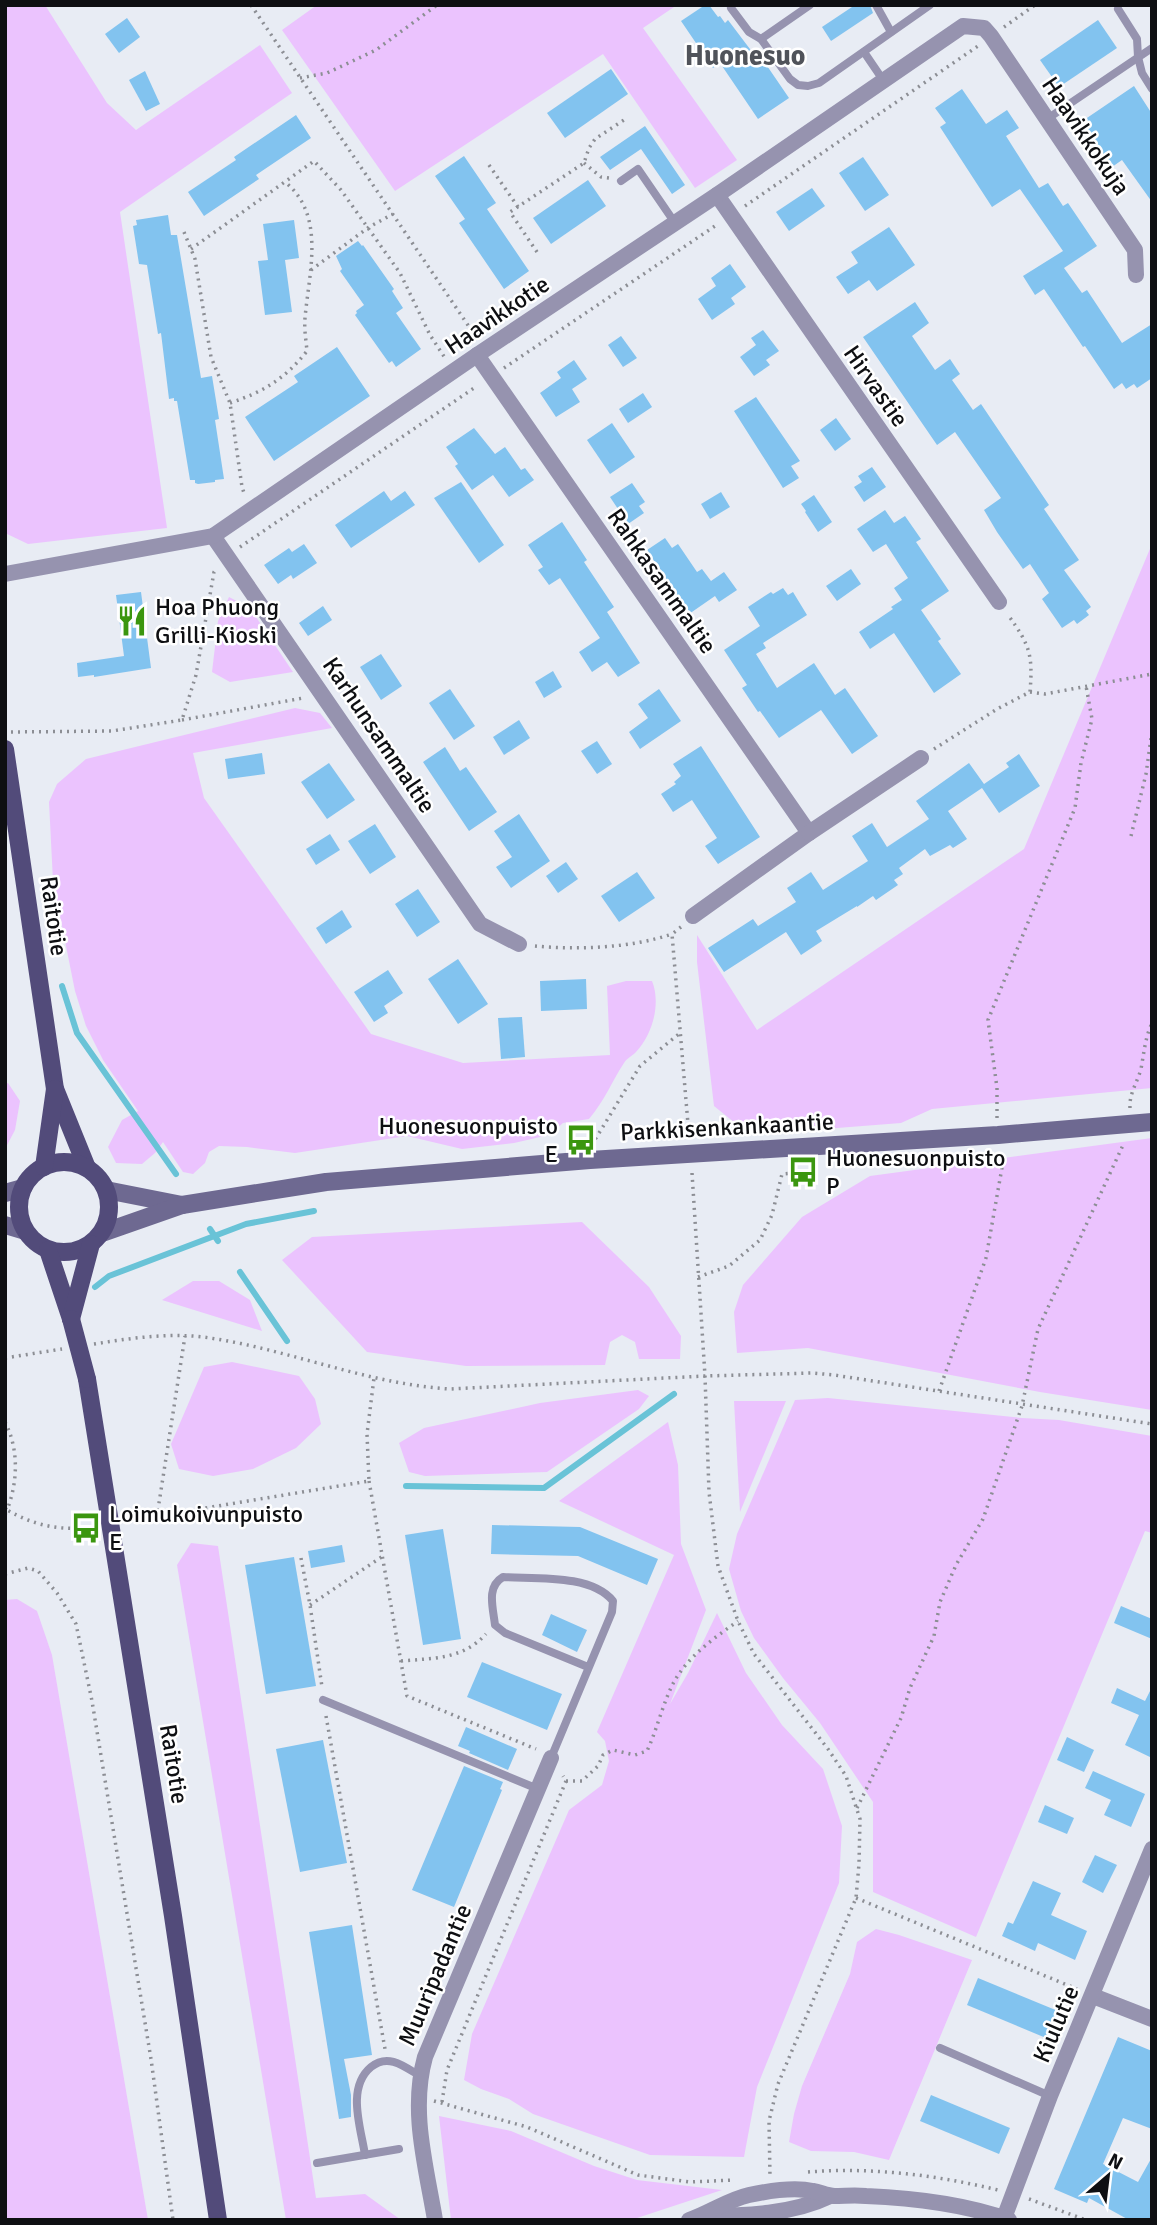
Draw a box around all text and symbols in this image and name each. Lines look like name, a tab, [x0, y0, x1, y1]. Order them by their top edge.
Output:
district label: Huonesuo	[685, 39, 805, 73]
street label: Haavikkokuja	[1035, 71, 1137, 201]
street label: Haavikkotie	[439, 269, 555, 361]
street label: Hirvastie	[837, 339, 915, 433]
street label: Rahkasammaltie	[601, 503, 723, 659]
place label: Hoa Phuong Grilli-Kioski	[155, 592, 279, 650]
restaurant icon: Hoa Phuong Grilli-Kioski	[115, 604, 149, 638]
street label: Karhunsammaltie	[316, 651, 442, 819]
street label: Raitotie	[34, 874, 74, 958]
street label: Parkkisenkankaantie	[619, 1106, 835, 1148]
place label: Huonesuonpuisto E	[379, 1111, 558, 1169]
bus stop icon: Huonesuonpuisto E	[564, 1123, 598, 1157]
place label: Huonesuonpuisto P	[826, 1143, 1005, 1201]
bus stop icon: Huonesuonpuisto P	[786, 1155, 820, 1189]
place label: Loimukoivunpuisto E	[109, 1499, 303, 1557]
bus stop icon: Loimukoivunpuisto E	[69, 1511, 103, 1545]
street label: Raitotie	[153, 1722, 195, 1806]
street label: Muuripadantie	[392, 1900, 478, 2050]
street label: Kiulutie	[1026, 1981, 1086, 2067]
north arrow	[1073, 2141, 1143, 2211]
text: N	[1104, 2148, 1127, 2176]

